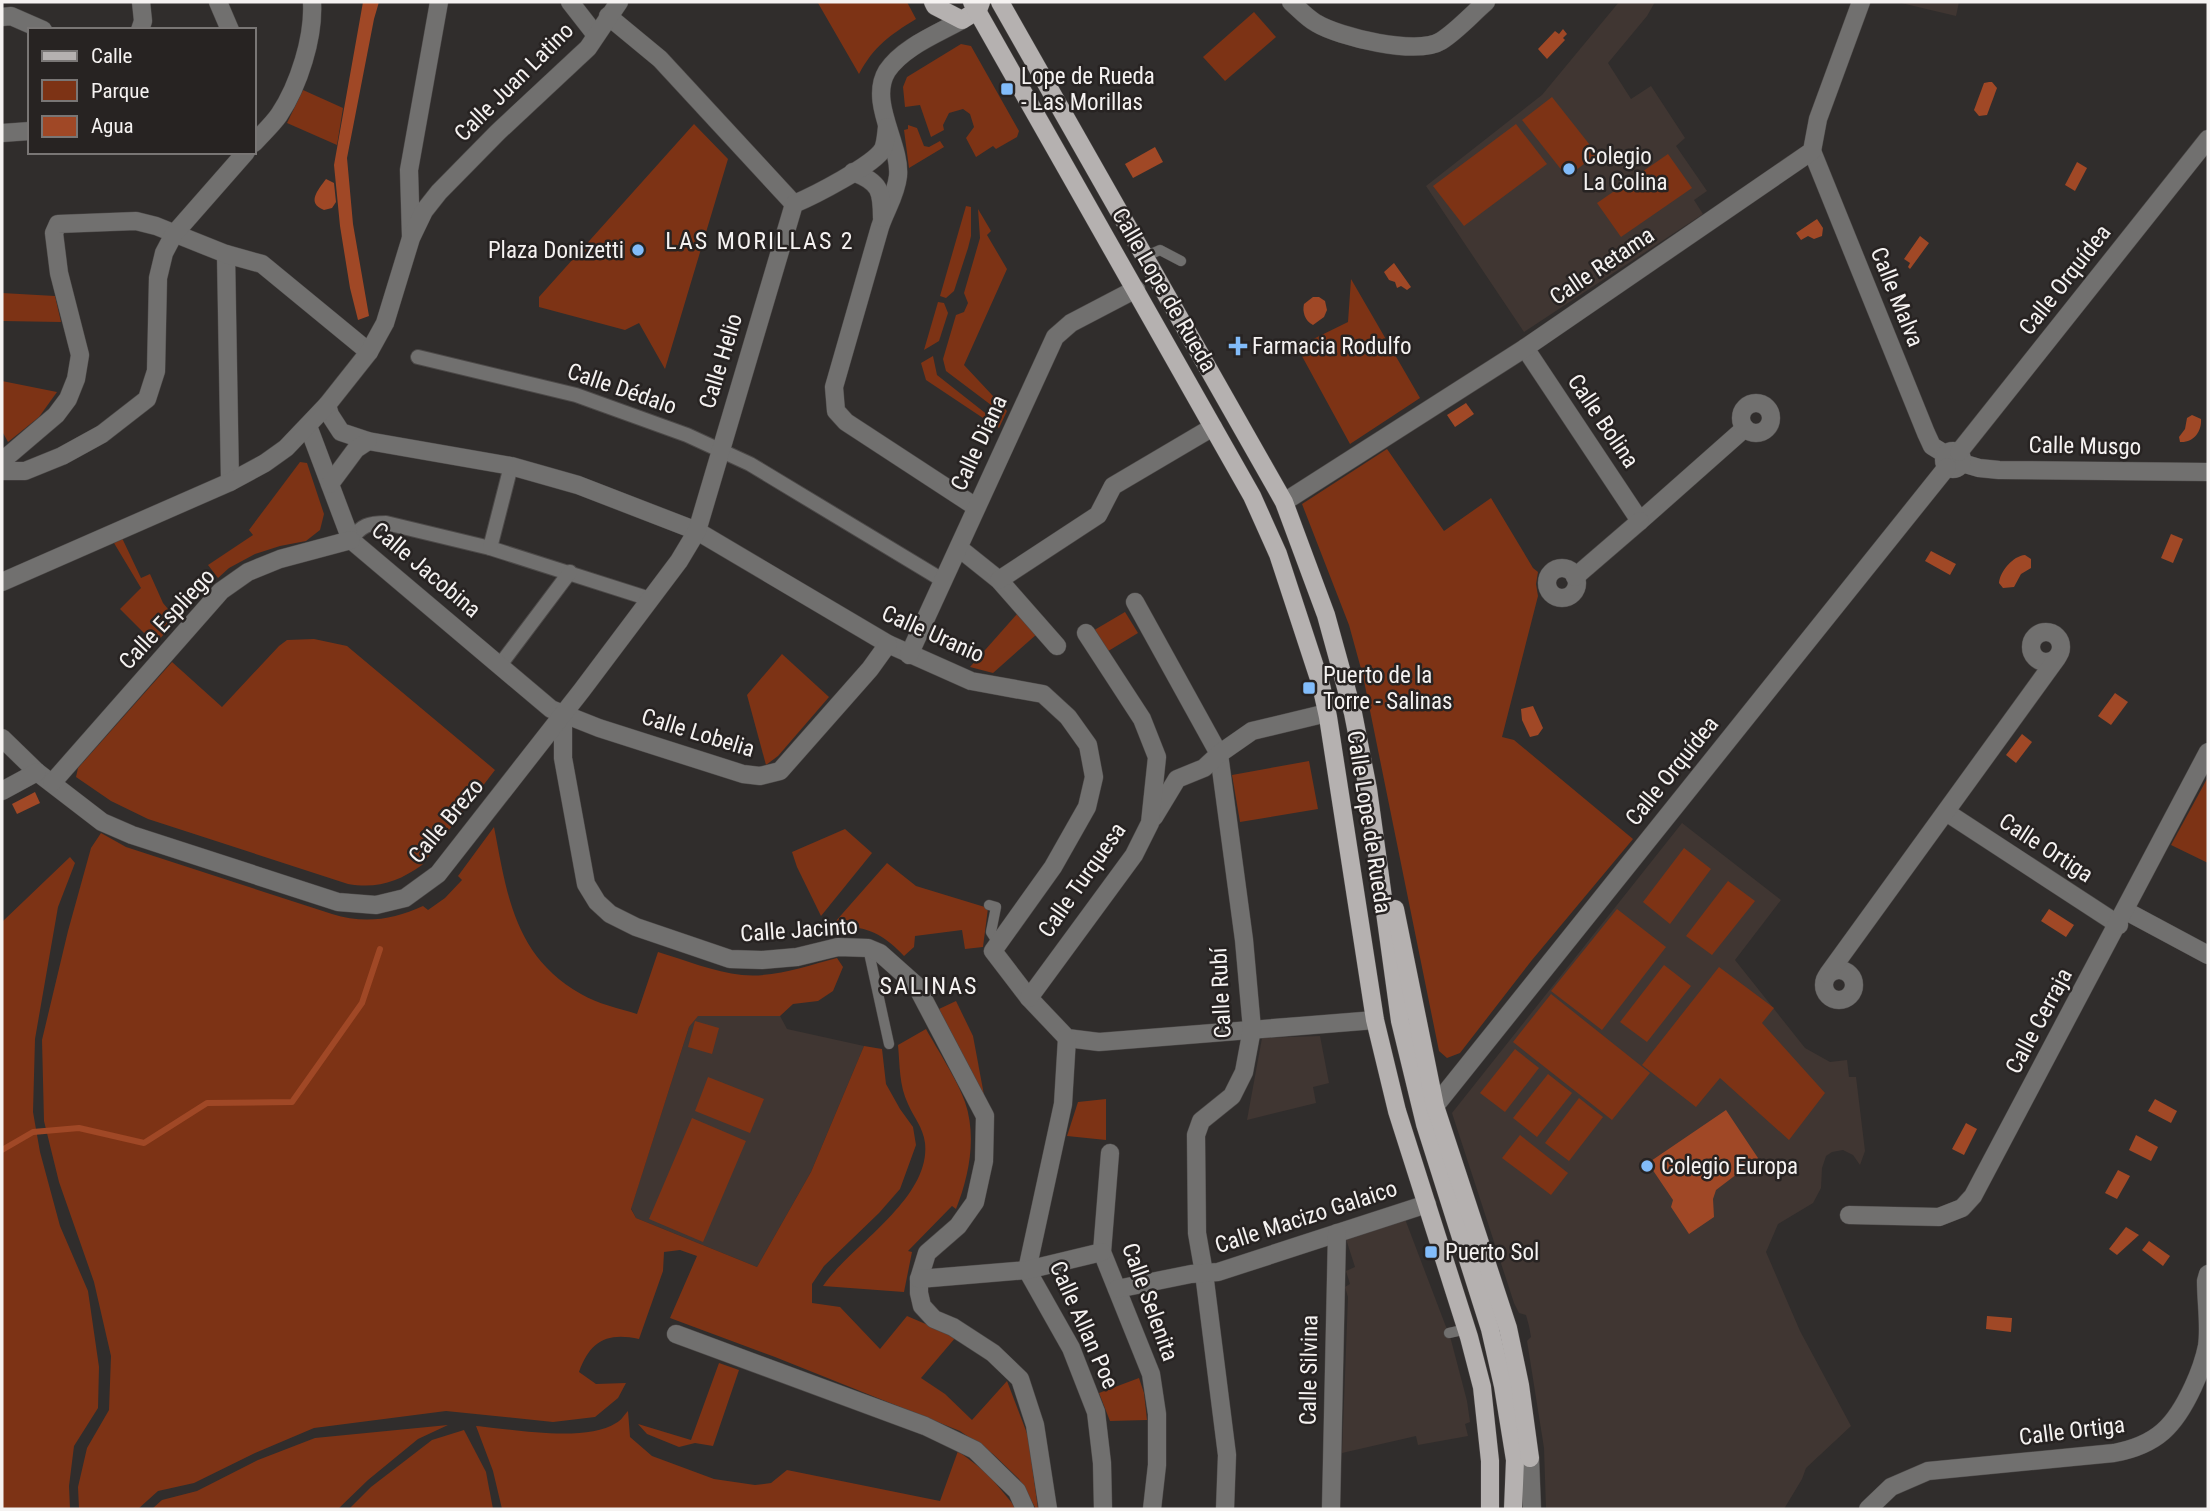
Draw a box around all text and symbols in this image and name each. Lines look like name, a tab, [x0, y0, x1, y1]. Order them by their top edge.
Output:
street label: Calle Juan Latino	[449, 17, 579, 147]
legend	[28, 28, 256, 154]
text: Calle	[91, 44, 133, 68]
place label: Lope de Rueda - Las Morillas	[1021, 63, 1155, 116]
text: Parque	[91, 79, 149, 103]
marker: Lope de Rueda - Las Morillas	[999, 81, 1015, 97]
text: Agua	[91, 114, 134, 138]
place label: Colegio La Colina	[1583, 143, 1668, 196]
marker: Colegio La Colina	[1561, 161, 1577, 177]
street label: Calle Lope de Rueda	[1106, 203, 1222, 377]
street label: Calle Orquídea	[2014, 219, 2116, 341]
street label: Calle Retama	[1545, 221, 1659, 311]
district label: LAS MORILLAS 2	[665, 227, 855, 255]
place label: Plaza Donizetti	[488, 237, 624, 264]
marker: Plaza Donizetti	[630, 242, 646, 258]
street label: Calle Malva	[1865, 243, 1929, 351]
street label: Calle Helio	[694, 310, 748, 412]
place label: Farmacia Rodulfo	[1252, 333, 1412, 360]
marker: Farmacia Rodulfo	[1230, 338, 1246, 354]
street label: Calle Dédalo	[564, 358, 680, 420]
street label: Calle Bolina	[1562, 369, 1644, 473]
street label: Calle Diana	[945, 391, 1013, 495]
street label: Calle Musgo	[2028, 432, 2142, 460]
street label: Calle Jacobina	[366, 517, 486, 623]
street label: Calle Espliego	[113, 563, 221, 675]
street label: Calle Uranio	[878, 599, 988, 669]
place label: Puerto de la Torre - Salinas	[1323, 662, 1452, 715]
marker: Puerto de la Torre - Salinas	[1301, 680, 1317, 696]
street label: Calle Lobelia	[638, 703, 758, 763]
street label: Calle Orquídea	[1620, 711, 1724, 831]
street label: Calle Lope de Rueda	[1341, 729, 1397, 915]
street label: Calle Brezo	[403, 773, 489, 869]
street label: Calle Ortiga	[1994, 808, 2098, 888]
street label: Calle Turquesa	[1033, 817, 1131, 943]
street label: Calle Jacinto	[739, 912, 859, 948]
street label: Calle Rubí	[1205, 945, 1237, 1039]
street label: Calle Cerraja	[2000, 964, 2078, 1078]
district label: SALINAS	[879, 972, 979, 1000]
place label: Colegio Europa	[1661, 1153, 1798, 1180]
marker: Colegio Europa	[1639, 1158, 1655, 1174]
street label: Calle Macizo Galaico	[1211, 1175, 1401, 1259]
street label: Calle Selenita	[1116, 1239, 1184, 1365]
place label: Puerto Sol	[1445, 1239, 1539, 1266]
marker: Puerto Sol	[1423, 1244, 1439, 1260]
street label: Calle Allan Poe	[1044, 1257, 1124, 1393]
street label: Calle Silvina	[1295, 1315, 1323, 1425]
street label: Calle Ortiga	[2017, 1411, 2127, 1451]

